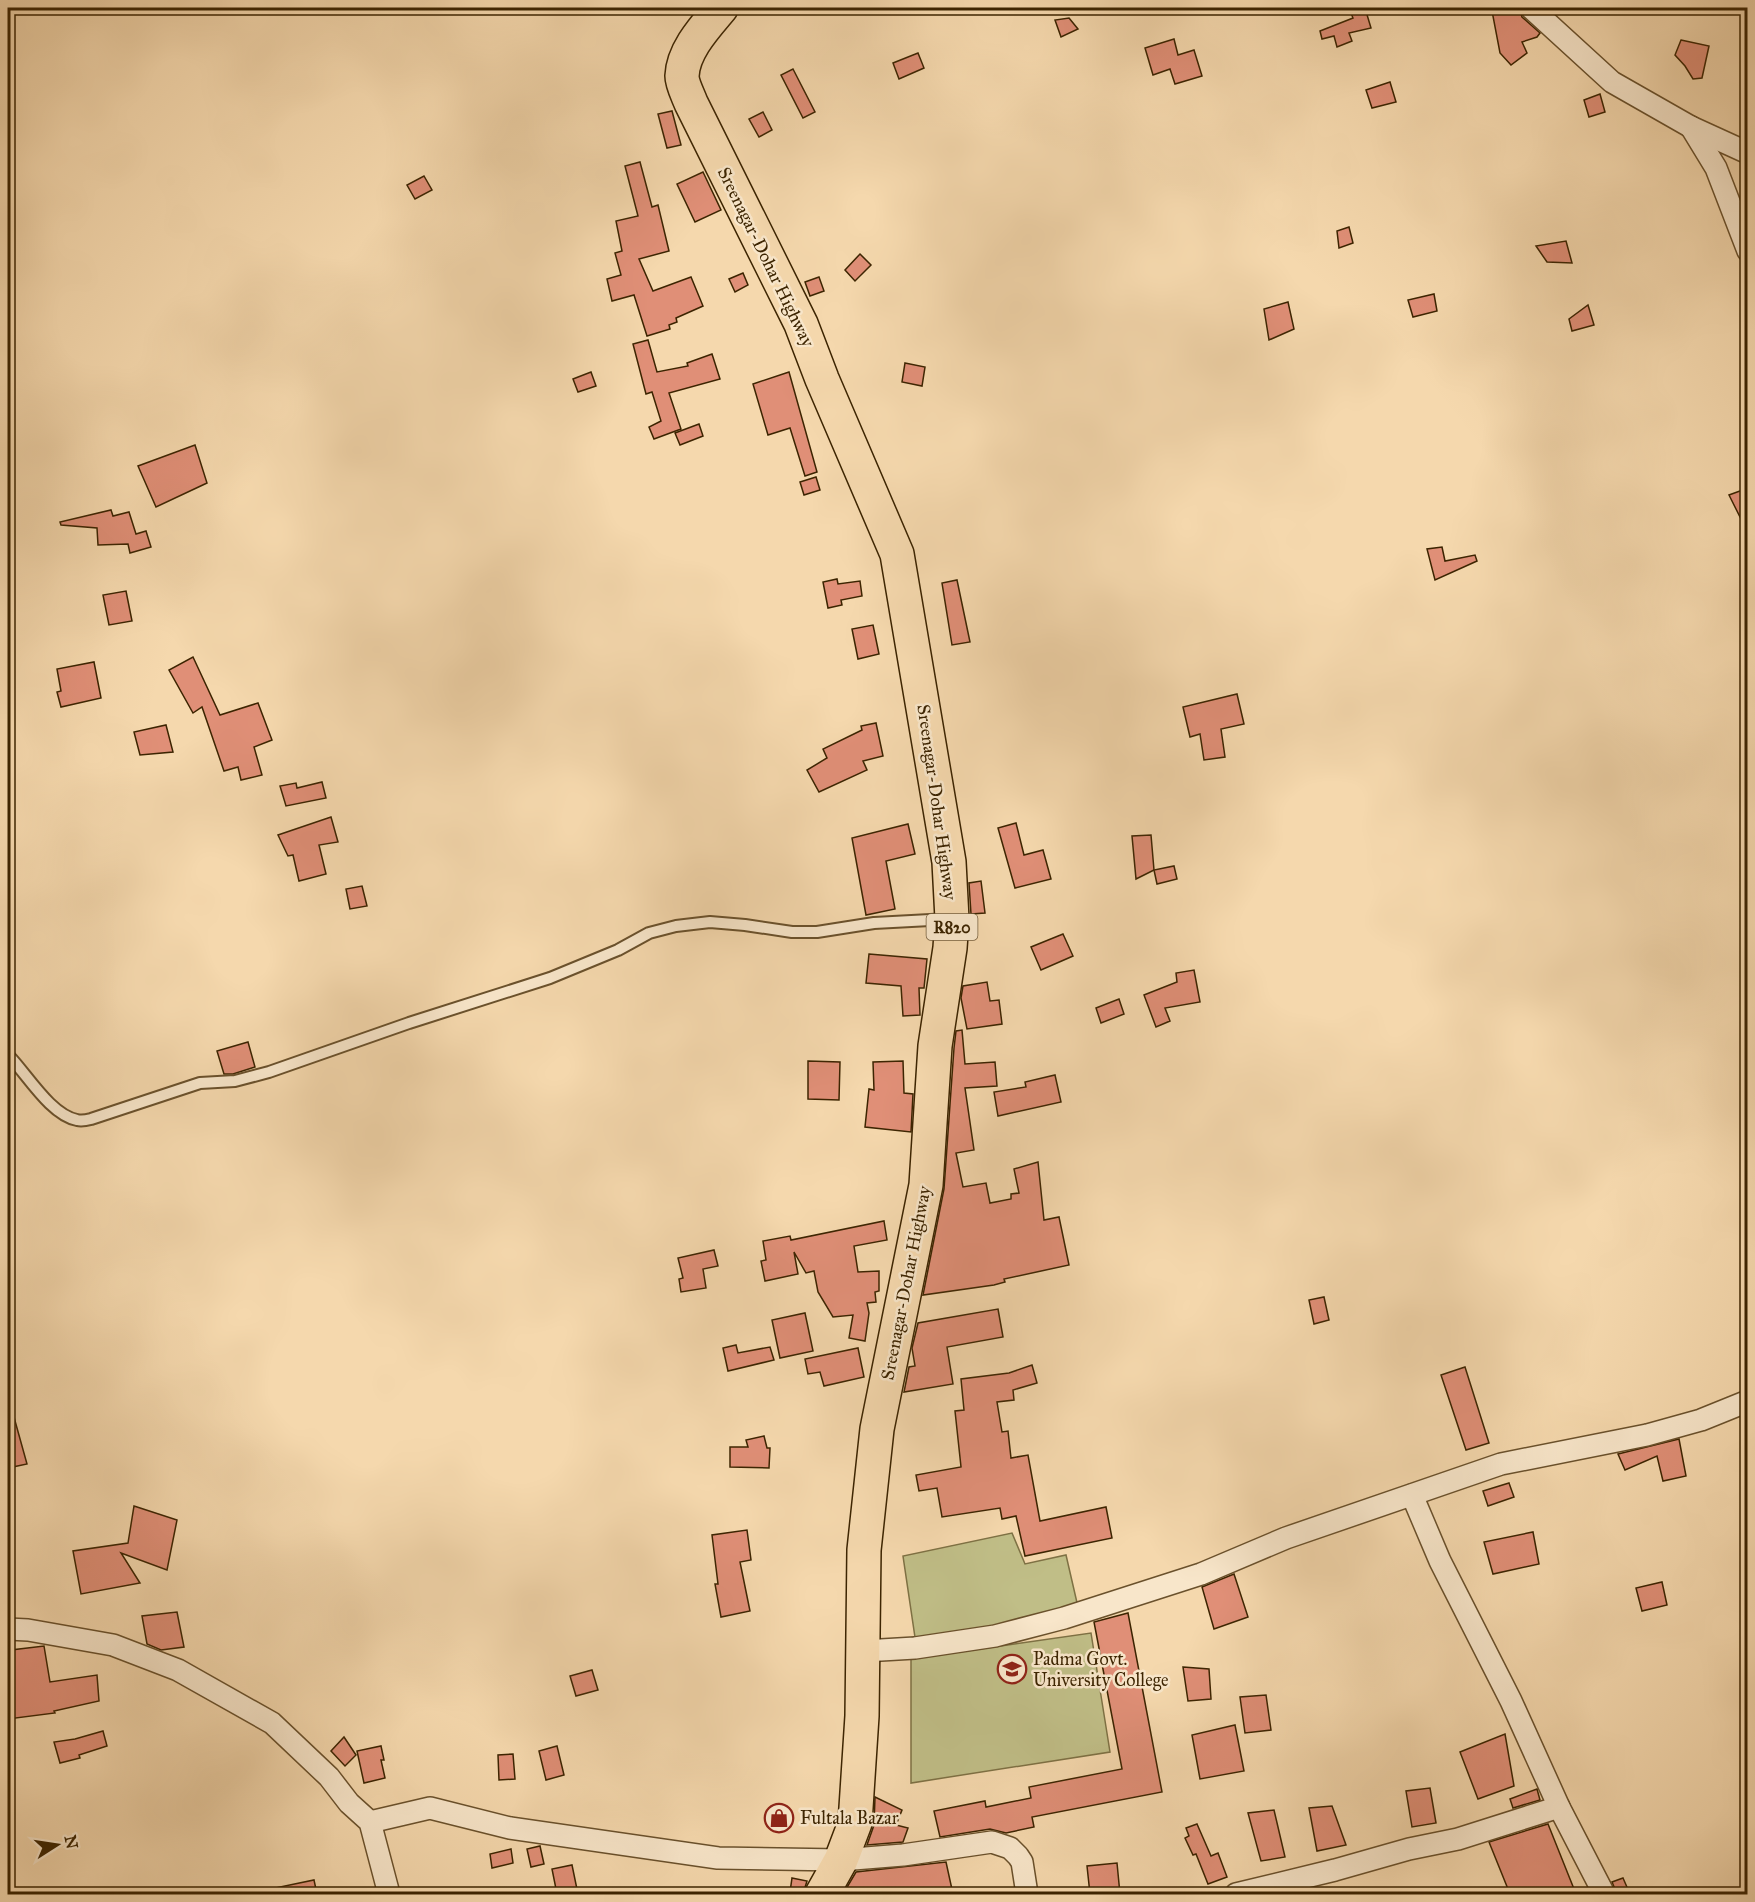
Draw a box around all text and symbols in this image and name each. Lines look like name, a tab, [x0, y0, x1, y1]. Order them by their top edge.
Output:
street label: Sreenagar-Dohar Highway	[712, 164, 819, 351]
street label: Sreenagar-Dohar Highway	[911, 703, 962, 902]
road number: R820	[926, 914, 978, 940]
street label: Sreenagar-Dohar Highway	[876, 1184, 937, 1382]
place label: Padma Govt. University College	[1033, 1648, 1169, 1692]
school or university icon: Padma Govt. University College	[996, 1653, 1028, 1685]
shop icon: Fultala Bazar	[763, 1802, 795, 1834]
place label: Fultala Bazar	[800, 1807, 899, 1829]
north arrow	[27, 1815, 87, 1875]
text: N	[60, 1833, 82, 1851]

